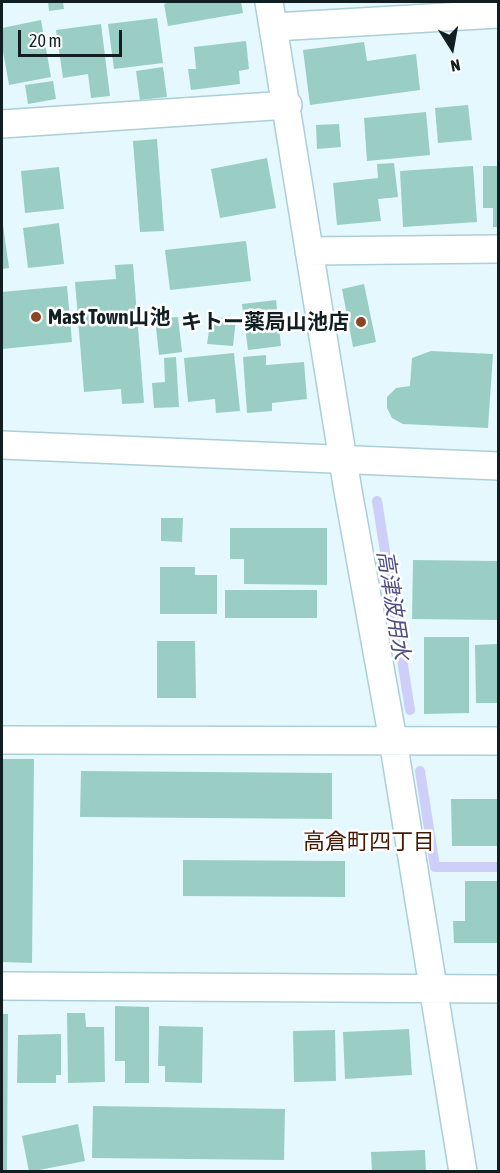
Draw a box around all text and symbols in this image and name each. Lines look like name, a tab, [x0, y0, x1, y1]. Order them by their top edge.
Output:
scale bar	[21, 18, 124, 56]
north arrow	[422, 18, 482, 78]
text: 20 m	[29, 30, 61, 51]
text: N	[449, 56, 462, 75]
place label: Mast Town山池	[48, 304, 171, 330]
place label: キトー薬局山池店	[181, 309, 349, 335]
marker: Mast Town山池	[29, 310, 43, 324]
marker: キトー薬局山池店	[354, 315, 368, 329]
water label: 高津波用水	[371, 549, 415, 661]
district label: 高倉町四丁目	[303, 829, 435, 855]

